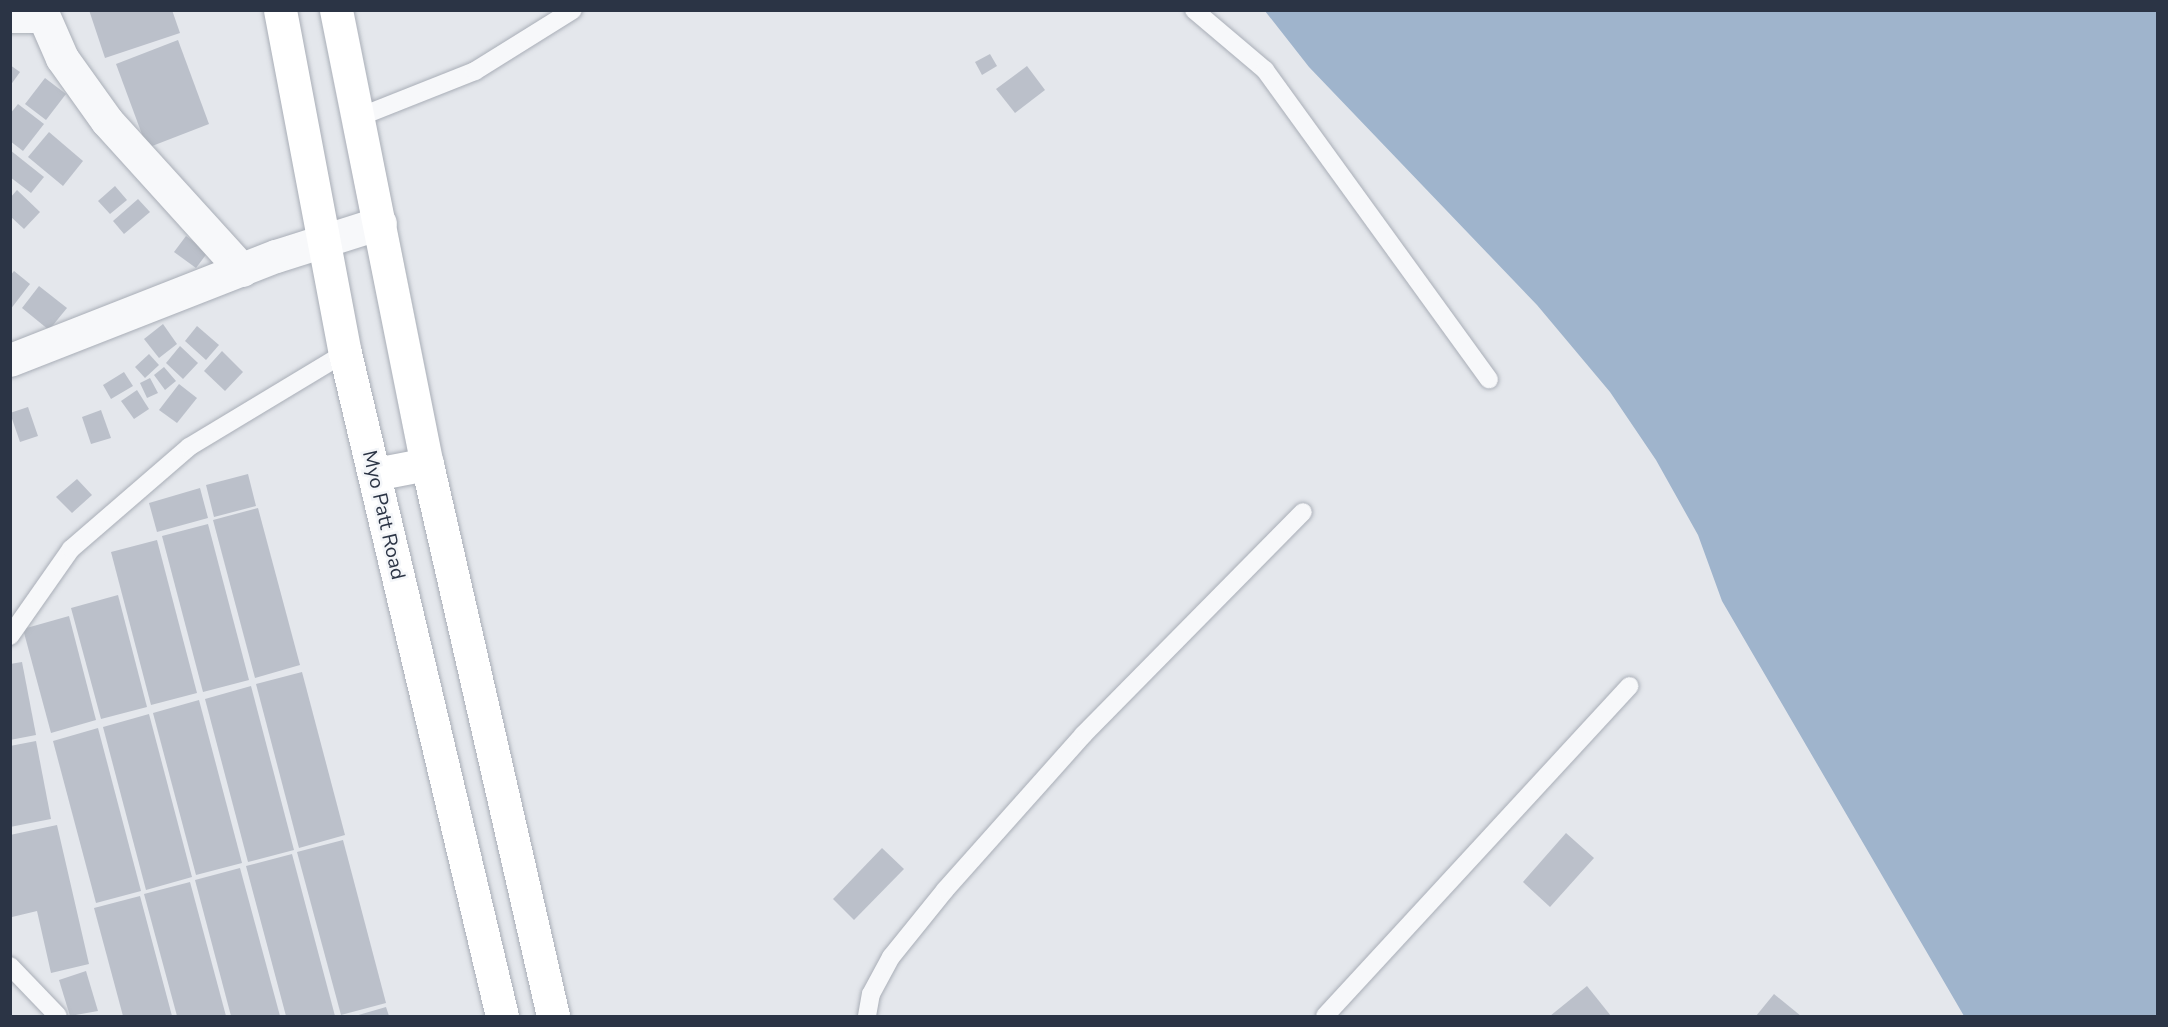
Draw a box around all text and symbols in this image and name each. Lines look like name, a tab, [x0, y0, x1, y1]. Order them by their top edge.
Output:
street label: Myo Patt Road	[357, 448, 411, 582]

